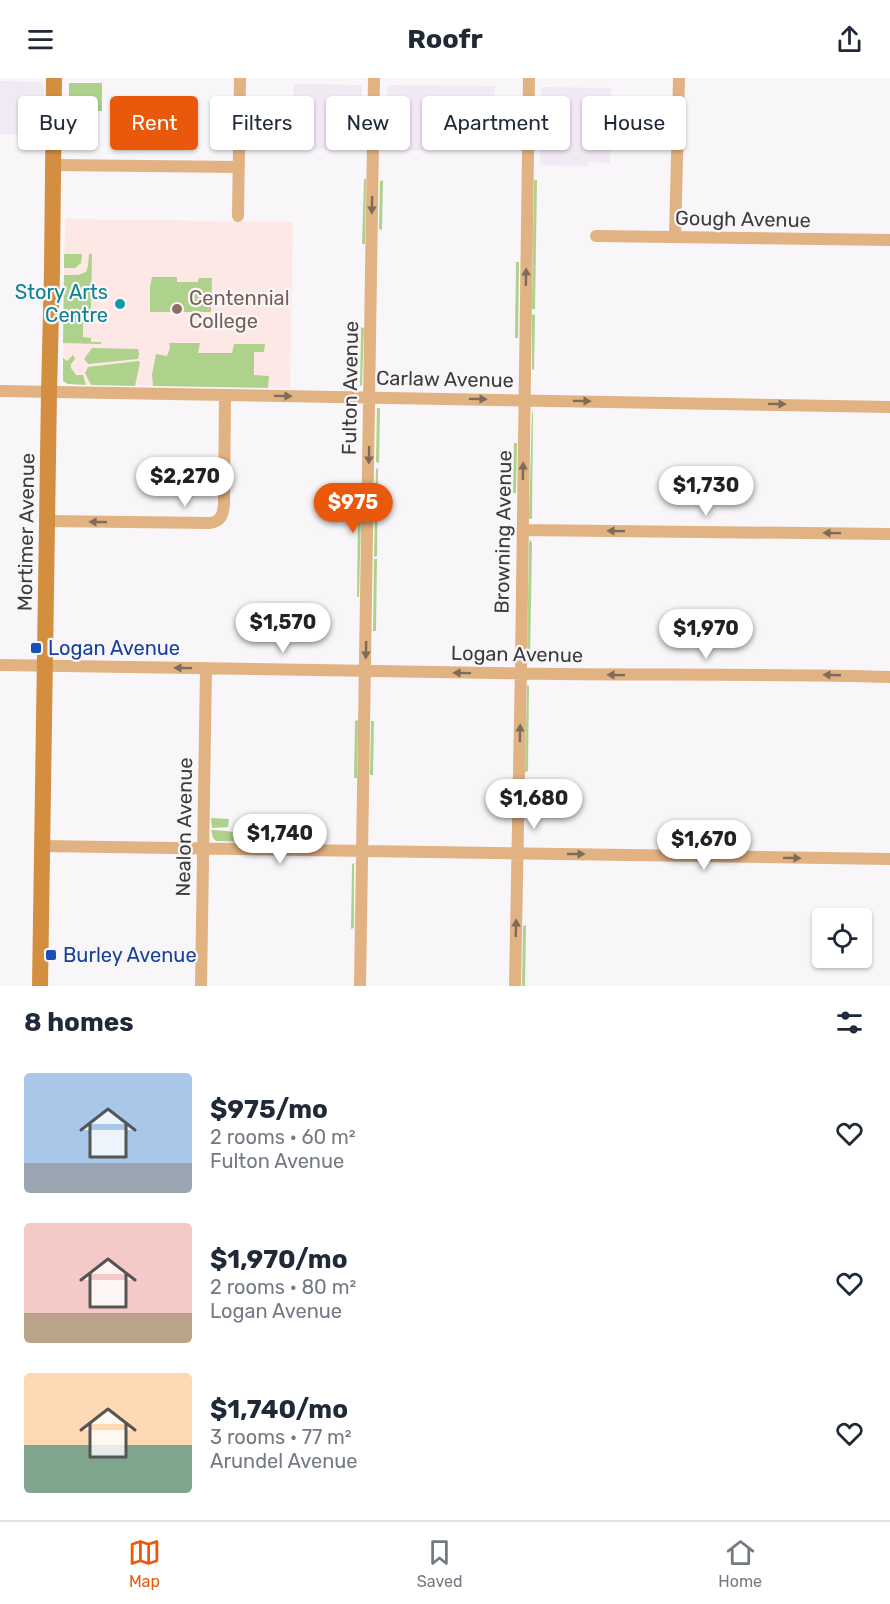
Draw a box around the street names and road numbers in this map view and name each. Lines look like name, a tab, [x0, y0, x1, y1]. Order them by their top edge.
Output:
street label: Gough Avenue	[675, 206, 811, 232]
street label: Fulton Avenue	[337, 321, 363, 455]
street label: Carlaw Avenue	[376, 366, 514, 392]
street label: Browning Avenue	[490, 450, 516, 614]
street label: Mortimer Avenue	[13, 453, 39, 611]
street label: Logan Avenue	[451, 641, 583, 667]
street label: Nealon Avenue	[171, 757, 197, 897]

